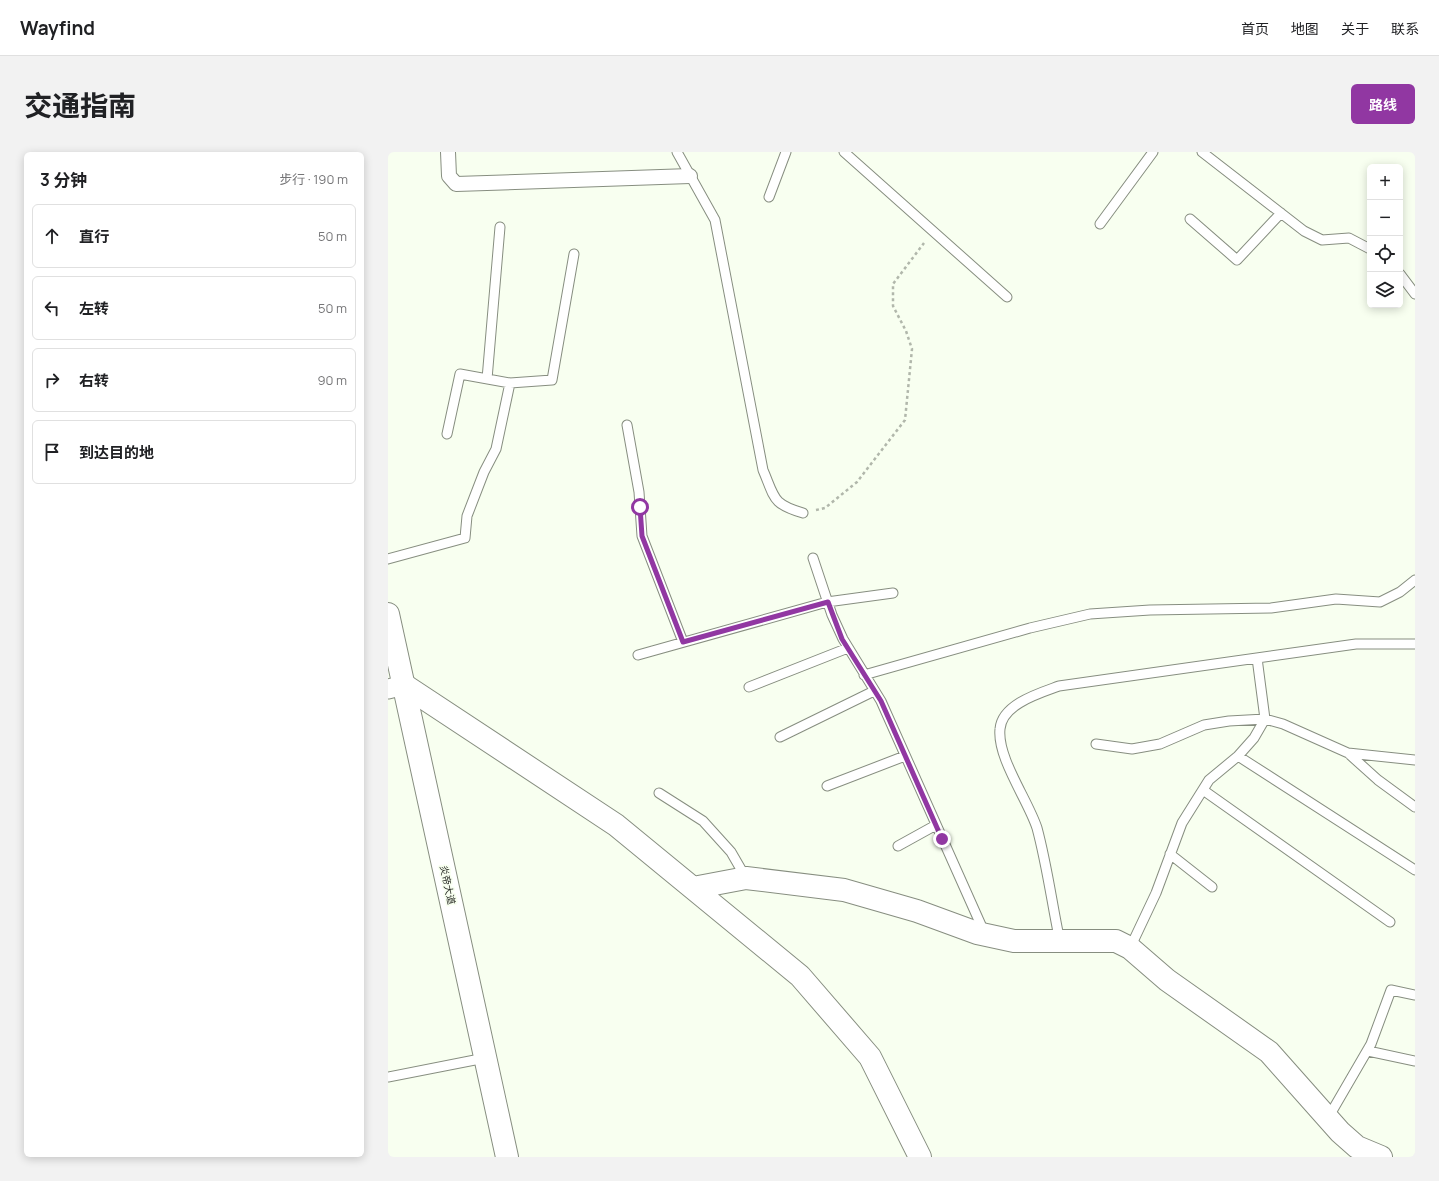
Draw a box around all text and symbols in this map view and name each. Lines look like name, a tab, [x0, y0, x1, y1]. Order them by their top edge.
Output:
text: Wayfind	[20, 15, 95, 41]
text: 首页	[1241, 19, 1269, 38]
text: 地图	[1291, 19, 1319, 38]
text: 关于	[1341, 19, 1369, 38]
text: 联系	[1391, 19, 1419, 38]
button: 路线	[1351, 84, 1415, 124]
text: 交通指南	[24, 86, 136, 124]
map controls	[1367, 164, 1403, 308]
button: +	[1367, 164, 1403, 200]
text: 3 分钟	[40, 168, 87, 191]
text: 步行 · 190 m	[279, 170, 348, 188]
button: −	[1367, 200, 1403, 236]
icon: ahead	[41, 225, 63, 247]
text: 直行	[79, 226, 109, 247]
text: 50 m	[318, 227, 347, 245]
button: locate	[1367, 236, 1403, 272]
button: layers	[1367, 272, 1403, 308]
icon: left	[41, 297, 63, 319]
text: 左转	[79, 298, 109, 319]
text: 50 m	[318, 299, 347, 317]
icon: right	[41, 369, 63, 391]
text: 右转	[79, 370, 109, 391]
text: 90 m	[317, 371, 347, 389]
icon: arrive	[41, 441, 63, 463]
text: 到达目的地	[79, 442, 154, 463]
route start	[631, 498, 649, 516]
route end	[933, 830, 951, 848]
street label: 炎帝大道	[437, 864, 459, 906]

